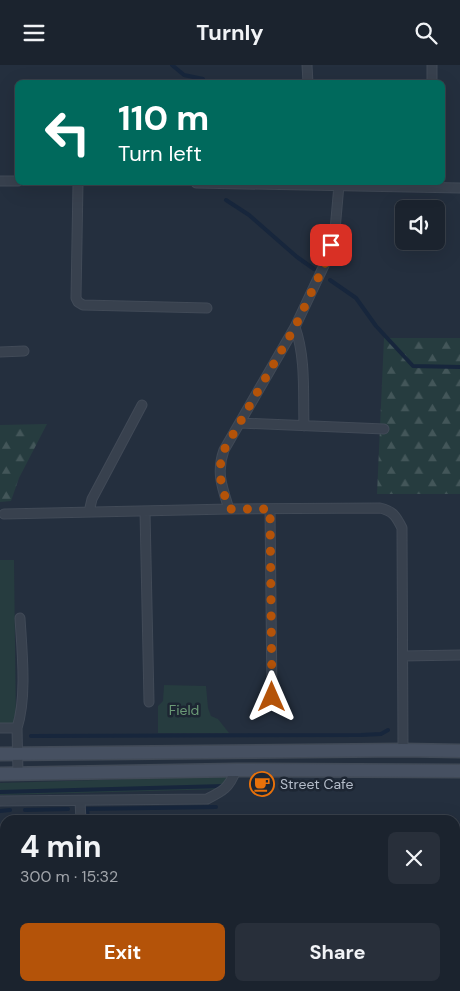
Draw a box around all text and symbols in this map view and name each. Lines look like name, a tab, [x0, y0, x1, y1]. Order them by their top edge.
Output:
text: Turnly	[196, 18, 264, 47]
icon: menu	[20, 19, 48, 47]
icon: search	[412, 19, 440, 47]
text: 110 m	[118, 95, 209, 141]
icon: left	[35, 100, 100, 165]
text: Turn left	[118, 139, 202, 168]
map controls	[395, 200, 445, 250]
button: sound	[395, 200, 445, 250]
pin	[310, 224, 352, 266]
icon: arrive	[317, 231, 345, 259]
position arrow	[245, 670, 297, 722]
park label: Field	[169, 701, 199, 719]
cafe icon: Street Cafe	[249, 771, 275, 797]
place label: Street Cafe	[280, 775, 354, 793]
text: 4 min	[20, 827, 102, 866]
button: close	[388, 832, 440, 884]
text: 300 m · 15:32	[20, 866, 118, 887]
button: Exit	[20, 923, 225, 981]
button: Share	[235, 923, 440, 981]

